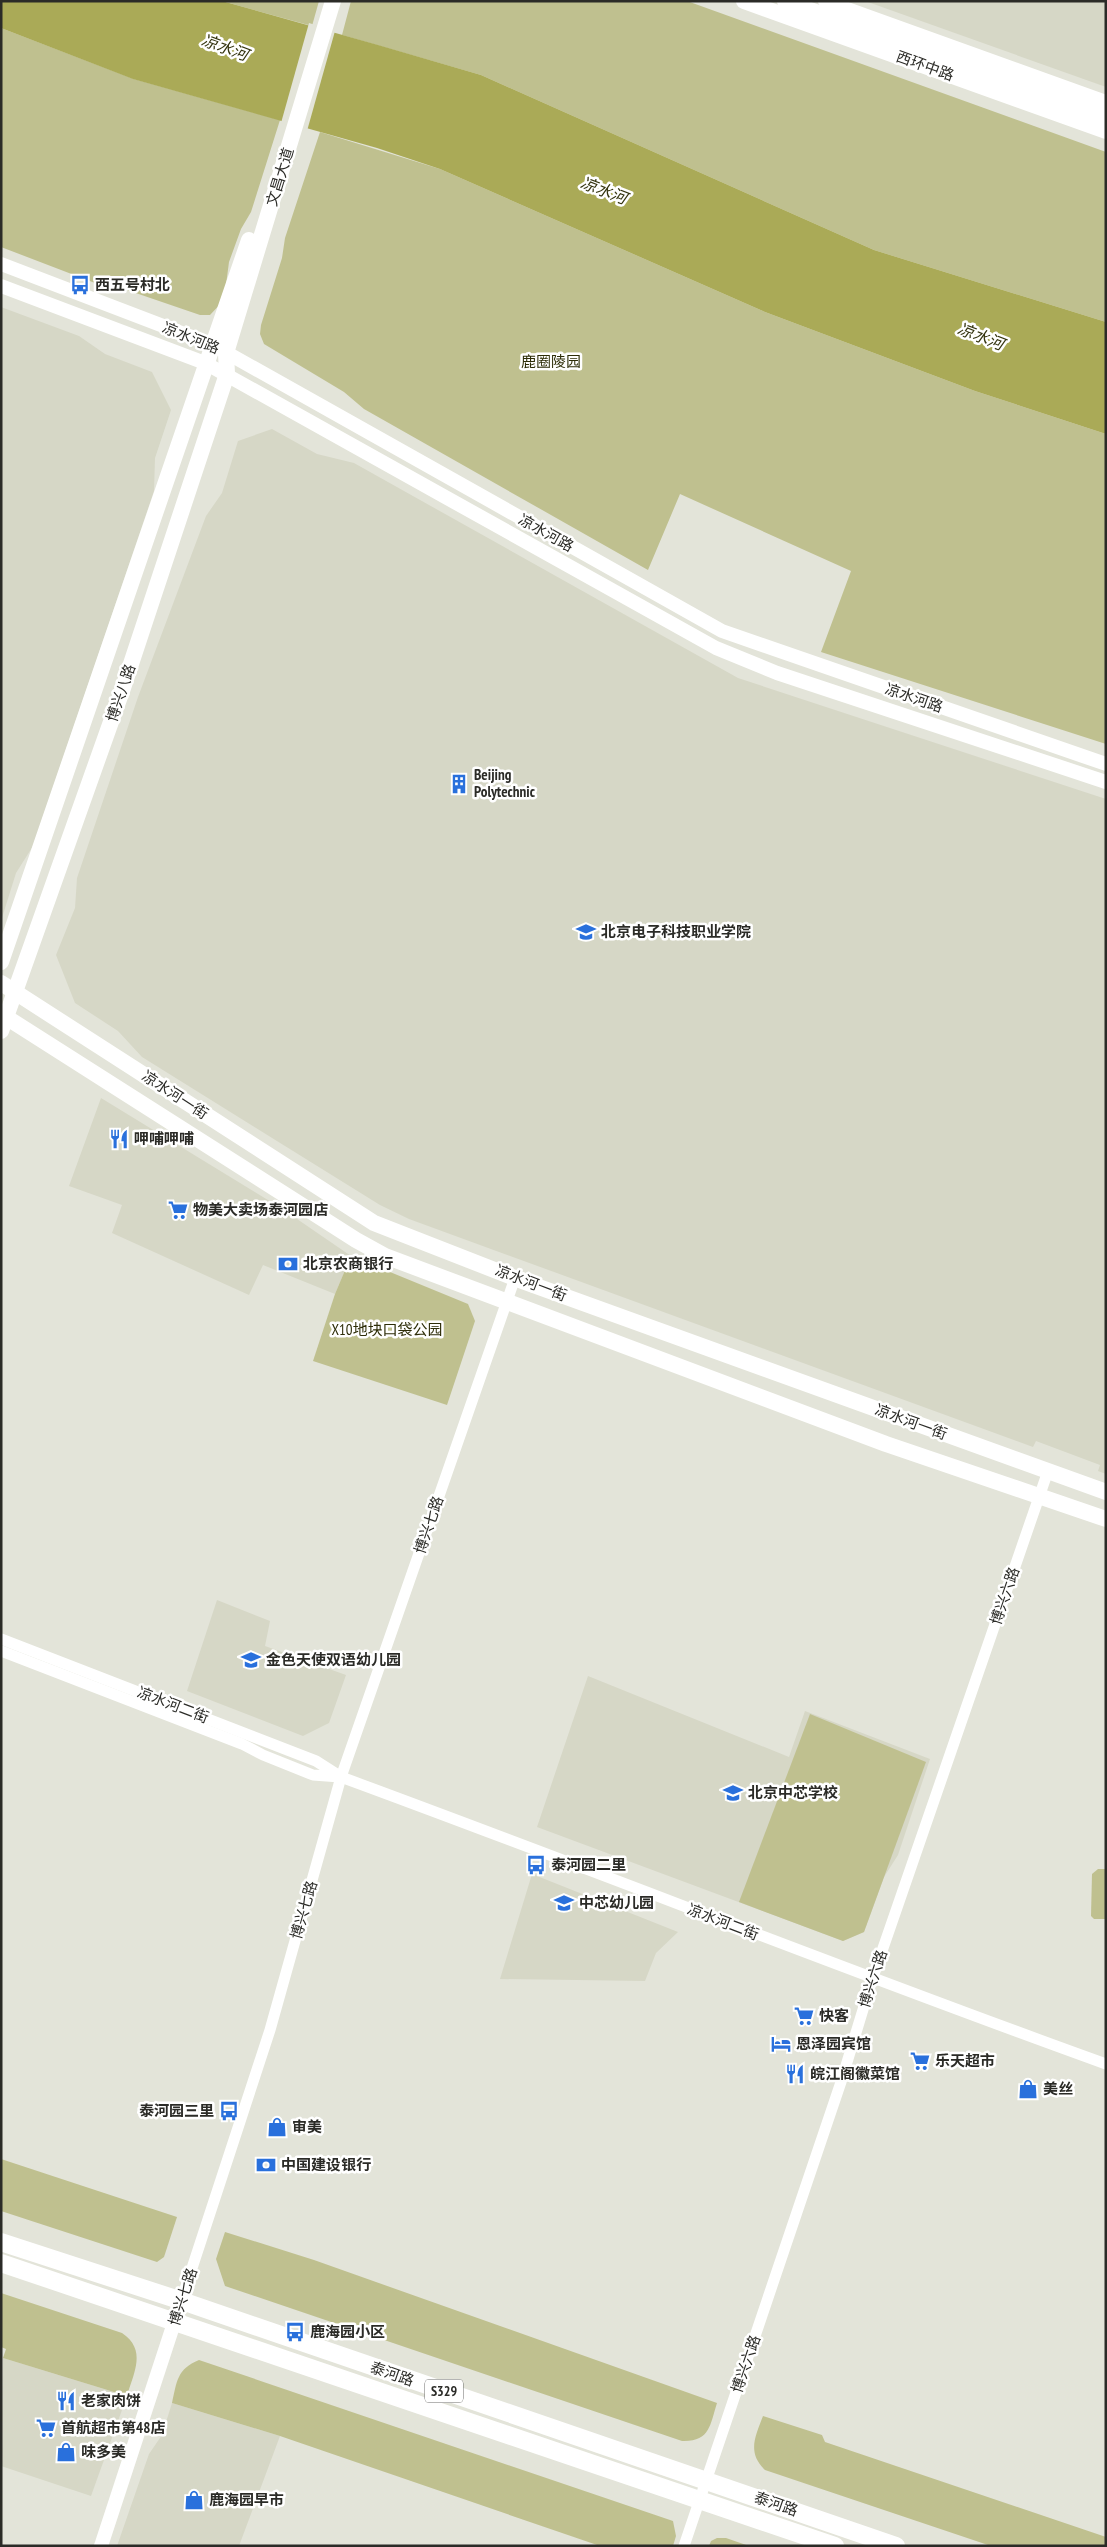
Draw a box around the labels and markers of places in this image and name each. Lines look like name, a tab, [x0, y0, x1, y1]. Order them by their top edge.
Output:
bus stop icon: 西五号村北	[69, 274, 91, 296]
place label: 西五号村北	[95, 275, 170, 294]
place label: Beijing Polytechnic	[474, 765, 536, 801]
building icon: Beijing Polytechnic	[448, 773, 470, 795]
school or university icon: 北京电子科技职业学院	[575, 921, 597, 943]
place label: 北京电子科技职业学院	[601, 922, 751, 941]
restaurant icon: 呷哺呷哺	[108, 1128, 130, 1150]
place label: 呷哺呷哺	[134, 1129, 194, 1148]
supermarket icon: 物美大卖场泰河园店	[167, 1199, 189, 1221]
place label: 物美大卖场泰河园店	[193, 1200, 328, 1219]
bank icon: 北京农商银行	[277, 1253, 299, 1275]
place label: 北京农商银行	[303, 1254, 393, 1273]
school or university icon: 金色天使双语幼儿园	[240, 1649, 262, 1671]
place label: 金色天使双语幼儿园	[266, 1650, 401, 1669]
school or university icon: 北京中芯学校	[722, 1782, 744, 1804]
place label: 北京中芯学校	[748, 1783, 838, 1802]
bus stop icon: 泰河园二里	[525, 1854, 547, 1876]
place label: 泰河园二里	[551, 1855, 626, 1874]
school or university icon: 中芯幼儿园	[553, 1892, 575, 1914]
place label: 中芯幼儿园	[579, 1893, 654, 1912]
supermarket icon: 快客	[793, 2005, 815, 2027]
place label: 快客	[819, 2006, 849, 2025]
hotel icon: 恩泽园宾馆	[770, 2033, 792, 2055]
place label: 恩泽园宾馆	[796, 2034, 871, 2053]
supermarket icon: 乐天超市	[909, 2050, 931, 2072]
place label: 乐天超市	[935, 2051, 995, 2070]
restaurant icon: 皖江阁徽菜馆	[784, 2063, 806, 2085]
place label: 皖江阁徽菜馆	[810, 2064, 900, 2083]
shop icon: 美丝	[1017, 2078, 1039, 2100]
place label: 美丝	[1043, 2079, 1073, 2098]
bus stop icon: 泰河园三里	[218, 2100, 240, 2122]
place label: 泰河园三里	[139, 2101, 214, 2120]
shop icon: 审美	[266, 2116, 288, 2138]
place label: 审美	[292, 2117, 322, 2136]
bank icon: 中国建设银行	[255, 2154, 277, 2176]
place label: 中国建设银行	[281, 2155, 371, 2174]
bus stop icon: 鹿海园小区	[284, 2321, 306, 2343]
place label: 鹿海园小区	[310, 2322, 385, 2341]
restaurant icon: 老家肉饼	[55, 2390, 77, 2412]
place label: 老家肉饼	[81, 2391, 141, 2410]
supermarket icon: 首航超市第48店	[35, 2417, 57, 2439]
place label: 首航超市第48店	[61, 2418, 165, 2437]
shop icon: 味多美	[55, 2441, 77, 2463]
place label: 味多美	[81, 2442, 126, 2461]
shop icon: 鹿海园早市	[183, 2489, 205, 2511]
place label: 鹿海园早市	[209, 2490, 284, 2509]

